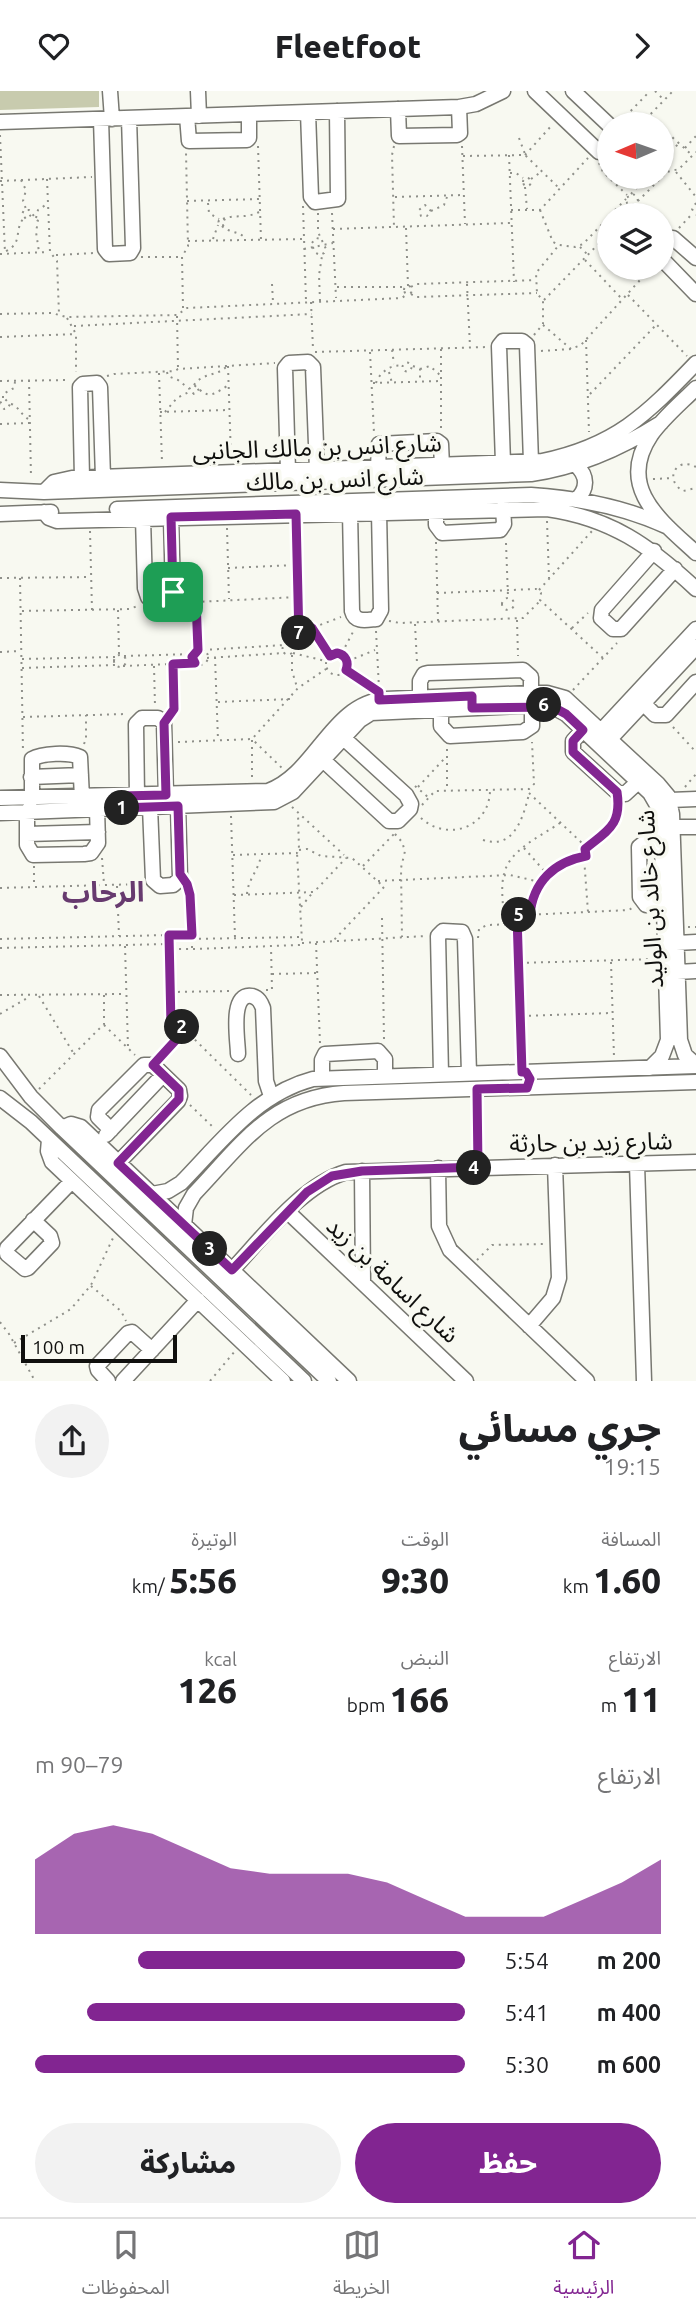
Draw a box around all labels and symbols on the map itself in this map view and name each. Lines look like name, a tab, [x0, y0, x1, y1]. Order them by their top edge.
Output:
north arrow	[597, 112, 674, 189]
street label: شارع انس بن مالك الجانبى	[192, 429, 442, 469]
street label: شارع انس بن مالك	[246, 462, 424, 500]
pin	[143, 562, 203, 622]
pin: 7	[282, 615, 316, 651]
pin: 6	[526, 687, 562, 723]
pin: 1	[104, 791, 140, 825]
street label: شارع خالد بن الوليد	[632, 809, 672, 989]
district label: الرحاب	[62, 876, 144, 909]
pin: 5	[502, 897, 536, 933]
pin: 2	[164, 1009, 200, 1045]
street label: شارع زيد بن حارثة	[509, 1127, 673, 1161]
pin: 4	[456, 1151, 491, 1185]
street label: شارع اسامة بن زيد	[319, 1212, 465, 1351]
pin: 3	[192, 1231, 228, 1267]
scale bar	[21, 1331, 177, 1363]

